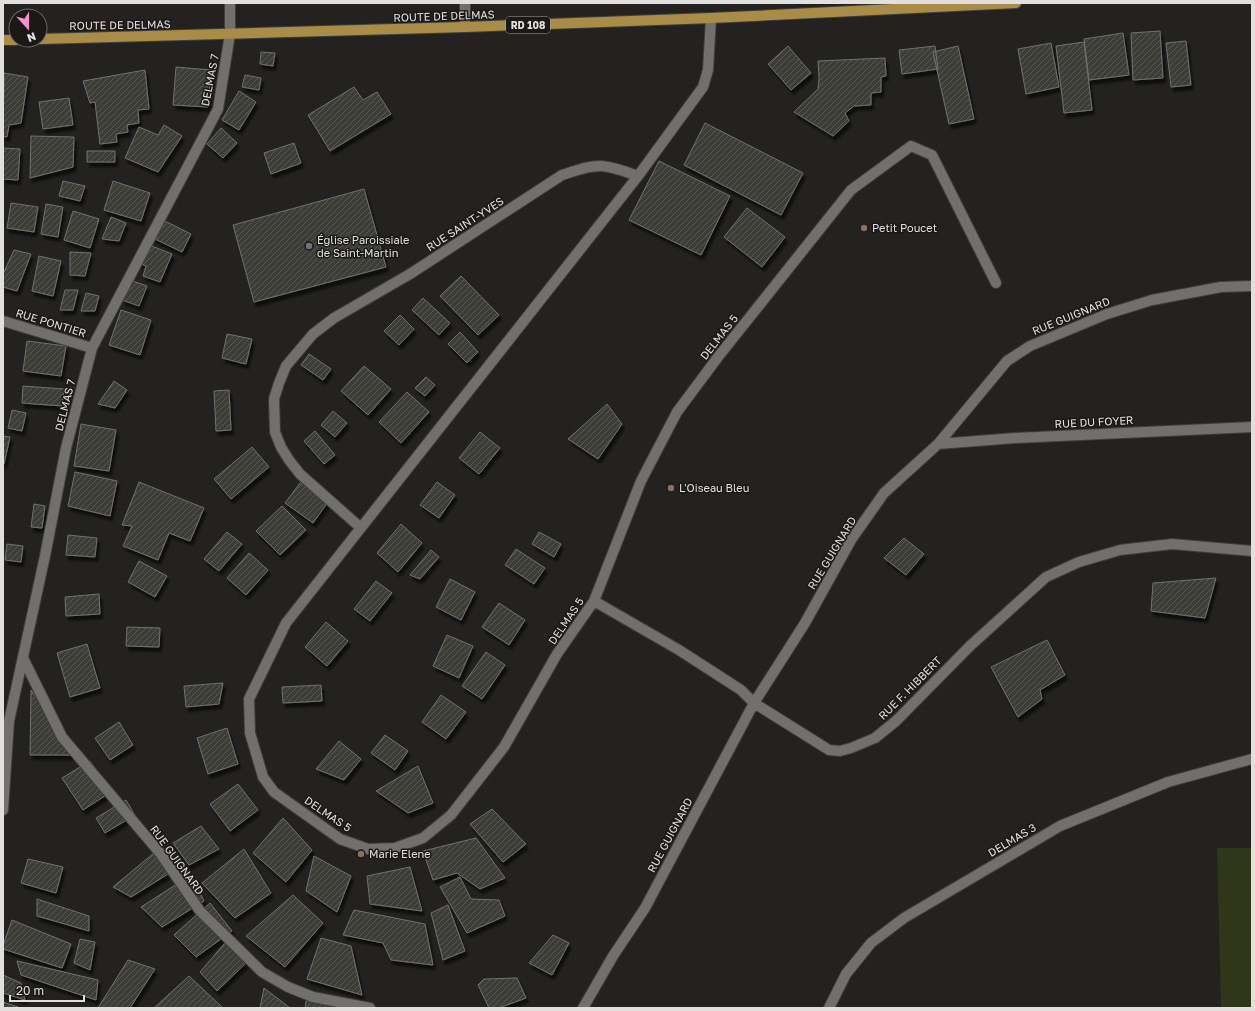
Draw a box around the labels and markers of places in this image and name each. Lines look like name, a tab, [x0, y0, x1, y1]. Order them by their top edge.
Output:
place label: Petit Poucet	[872, 221, 937, 234]
marker: Petit Poucet	[859, 223, 869, 233]
place label: Église Paroissiale de Saint-Martin	[317, 233, 409, 259]
marker: Église Paroissiale de Saint-Martin	[304, 241, 314, 251]
place label: L'Oiseau Bleu	[679, 481, 749, 494]
marker: L'Oiseau Bleu	[666, 483, 676, 493]
place label: Marie Elene	[369, 847, 431, 860]
marker: Marie Elene	[356, 849, 366, 859]

